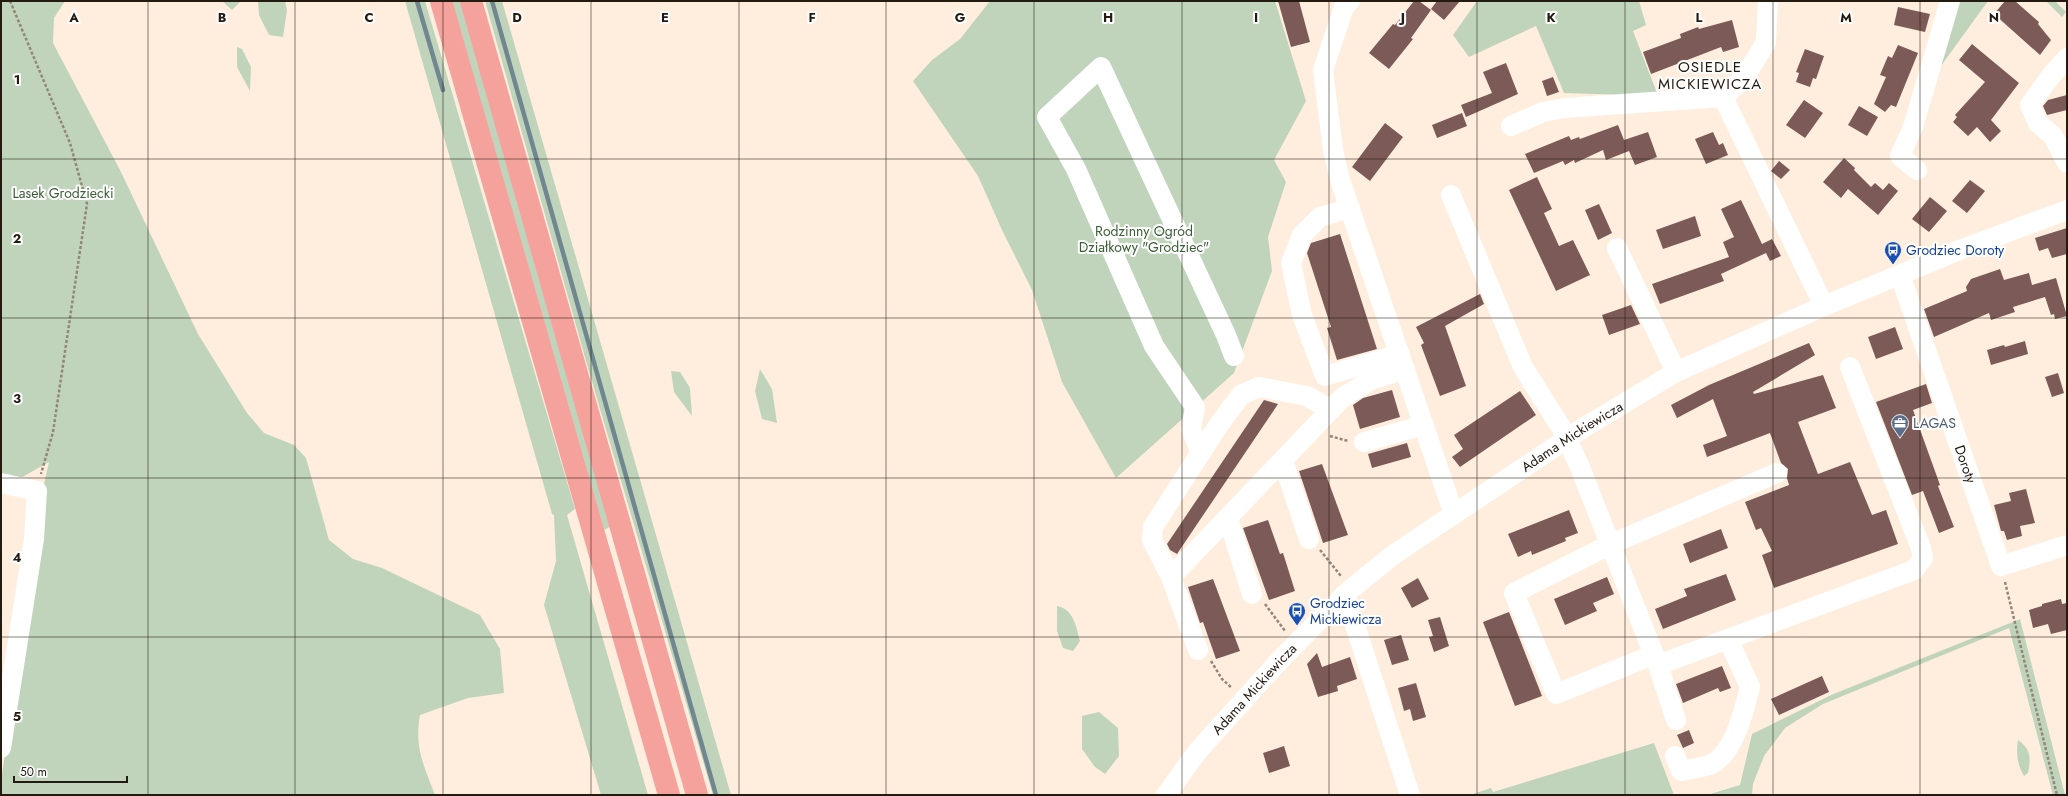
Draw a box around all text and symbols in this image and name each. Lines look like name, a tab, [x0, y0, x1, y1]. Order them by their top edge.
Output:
text: A	[68, 8, 79, 27]
text: B	[218, 8, 227, 27]
text: C	[364, 8, 374, 27]
text: D	[512, 8, 522, 27]
text: E	[661, 8, 669, 27]
text: F	[808, 8, 816, 27]
text: G	[955, 8, 966, 27]
text: H	[1103, 8, 1113, 27]
text: I	[1254, 8, 1258, 27]
text: J	[1398, 8, 1405, 27]
text: K	[1546, 8, 1556, 27]
text: L	[1696, 8, 1703, 27]
text: M	[1840, 8, 1852, 27]
text: N	[1989, 8, 1999, 27]
district label: OSIEDLE MICKIEWICZA	[1658, 56, 1762, 95]
text: 1	[14, 70, 20, 89]
park label: Lasek Grodziecki	[12, 183, 114, 203]
park label: Rodzinny Ogród Działkowy "Grodziec"	[1079, 221, 1209, 257]
text: 2	[13, 229, 21, 248]
bus stop icon: Grodziec Doroty	[1883, 240, 1903, 265]
place label: Grodziec Doroty	[1906, 240, 2005, 260]
text: 3	[13, 389, 21, 408]
street label: Adama Mickiewicza	[1517, 396, 1627, 477]
office icon: LAGAS	[1890, 413, 1910, 438]
place label: LAGAS	[1913, 413, 1956, 433]
street label: Doroty	[1950, 442, 1982, 486]
text: 4	[12, 548, 22, 567]
place label: Grodziec Mickiewicza	[1310, 593, 1382, 629]
bus stop icon: Grodziec Mickiewicza	[1287, 601, 1307, 626]
street label: Adama Mickiewicza	[1207, 639, 1301, 739]
text: 5	[13, 707, 21, 726]
scale bar	[14, 758, 127, 784]
text: 50 m	[20, 763, 47, 781]

